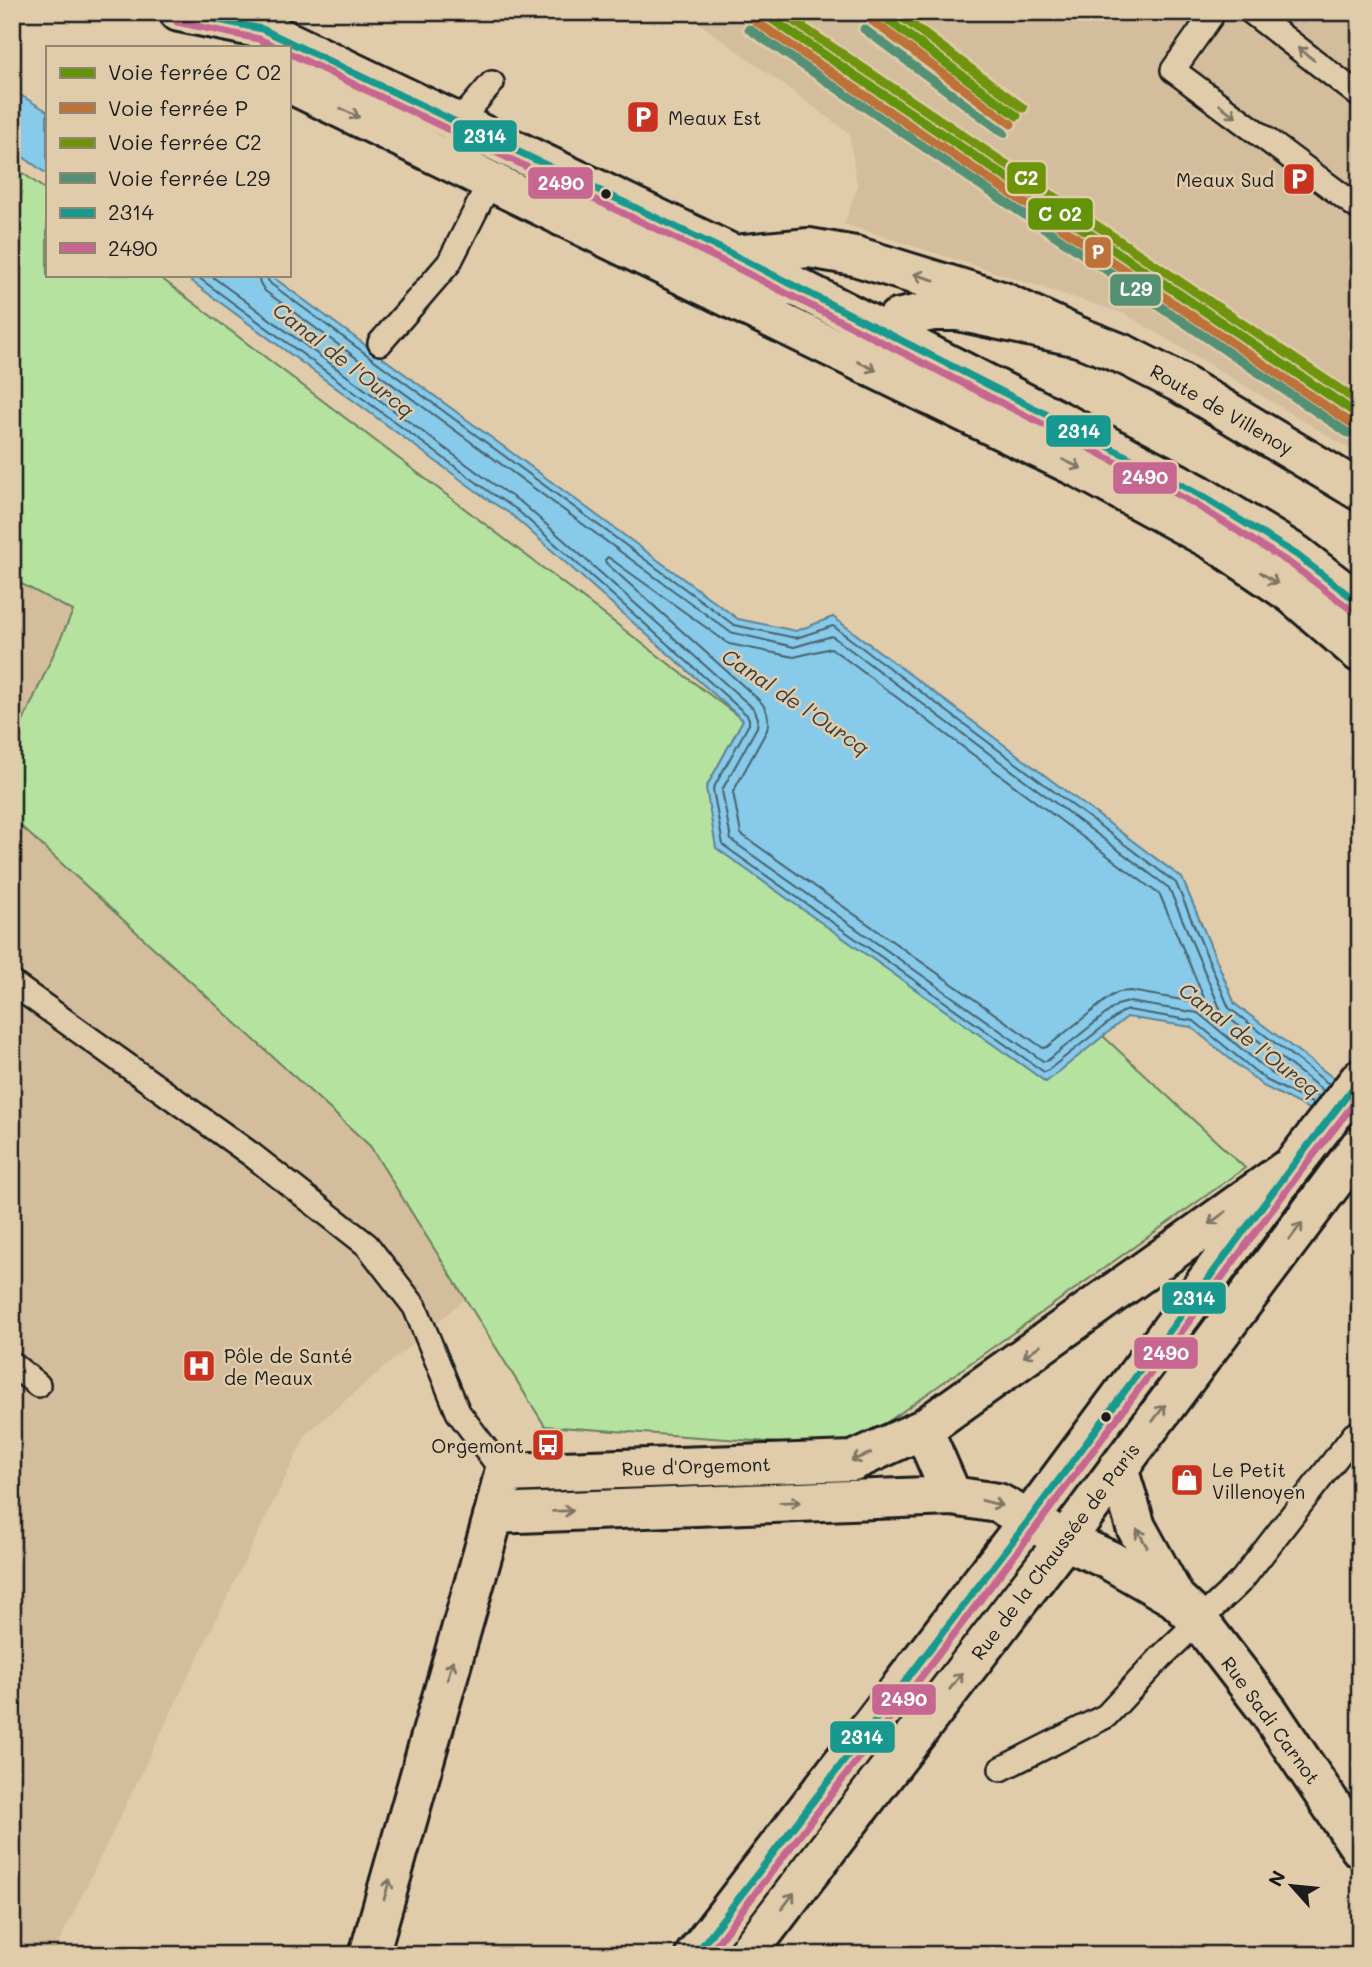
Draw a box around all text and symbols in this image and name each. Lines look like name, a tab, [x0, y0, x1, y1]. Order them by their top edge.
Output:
legend	[46, 46, 290, 276]
one-way arrow	[1297, 46, 1315, 61]
text: Voie ferrée C 02	[108, 58, 281, 85]
text: Voie ferrée P	[108, 94, 248, 121]
parking icon: Meaux Est	[624, 98, 662, 136]
one-way arrow	[1218, 103, 1237, 118]
place label: Meaux Est	[668, 105, 761, 130]
one-way arrow	[339, 107, 360, 120]
line badge: 2314	[452, 119, 518, 153]
text: 2314	[464, 123, 506, 148]
text: Voie ferrée C2	[108, 128, 262, 155]
parking icon: Meaux Sud	[1280, 160, 1318, 198]
line badge: C2	[1006, 161, 1047, 195]
text: Voie ferrée L29	[108, 164, 270, 191]
text: C2	[1014, 165, 1038, 190]
line badge: 2490	[527, 166, 594, 200]
place label: Meaux Sud	[1176, 167, 1274, 192]
text: 2490	[538, 170, 584, 195]
unlabelled marker	[599, 187, 613, 201]
line badge: C 02	[1027, 197, 1094, 231]
text: 2314	[108, 198, 154, 225]
text: C 02	[1038, 201, 1082, 226]
text: 2490	[108, 234, 157, 261]
line badge: P	[1084, 236, 1112, 269]
text: P	[1092, 239, 1105, 264]
one-way arrow	[913, 270, 935, 283]
line badge: L29	[1109, 273, 1162, 307]
text: L29	[1119, 276, 1153, 301]
water label: Canal de l'Ourcq	[268, 295, 421, 423]
street label: Route de Villenoy	[1146, 358, 1298, 460]
one-way arrow	[856, 359, 877, 373]
line badge: 2314	[1045, 414, 1112, 448]
text: 2314	[1058, 418, 1100, 443]
one-way arrow	[1061, 458, 1082, 472]
line badge: 2490	[1112, 461, 1178, 495]
text: 2490	[1122, 464, 1168, 489]
one-way arrow	[1259, 571, 1278, 585]
water label: Canal de l'Ourcq	[717, 642, 875, 761]
water label: Canal de l'Ourcq	[1174, 975, 1327, 1103]
one-way arrow	[1208, 1211, 1227, 1226]
one-way arrow	[1288, 1222, 1303, 1241]
line badge: 2314	[1161, 1281, 1227, 1315]
text: 2314	[1173, 1285, 1215, 1310]
line badge: 2490	[1133, 1336, 1199, 1370]
text: 2490	[1143, 1340, 1189, 1365]
place label: Pôle de Santé de Meaux	[224, 1343, 353, 1390]
one-way arrow	[1023, 1343, 1042, 1358]
hospital icon: Pôle de Santé de Meaux	[180, 1347, 218, 1385]
one-way arrow	[1152, 1404, 1167, 1423]
unlabelled marker	[1099, 1410, 1113, 1424]
bus stop icon: Orgemont	[529, 1426, 567, 1464]
place label: Orgemont	[431, 1433, 524, 1458]
street label: Rue de la Chaussée de Paris	[965, 1437, 1145, 1665]
street label: Rue d'Orgemont	[621, 1451, 771, 1481]
one-way arrow	[850, 1451, 872, 1464]
place label: Le Petit Villenoyen	[1212, 1457, 1305, 1504]
shop icon: Le Petit Villenoyen	[1168, 1461, 1206, 1499]
one-way arrow	[778, 1496, 801, 1509]
one-way arrow	[981, 1497, 1003, 1510]
one-way arrow	[551, 1505, 574, 1518]
one-way arrow	[1135, 1529, 1149, 1549]
street label: Rue Sadi Carnot	[1216, 1651, 1326, 1789]
one-way arrow	[444, 1660, 457, 1682]
one-way arrow	[949, 1672, 964, 1691]
line badge: 2490	[871, 1683, 937, 1716]
text: 2490	[881, 1686, 927, 1711]
line badge: 2314	[829, 1720, 896, 1754]
text: 2314	[841, 1724, 883, 1749]
north arrow	[1256, 1852, 1326, 1922]
text: N	[1262, 1866, 1291, 1890]
one-way arrow	[382, 1878, 395, 1900]
one-way arrow	[780, 1891, 795, 1910]

